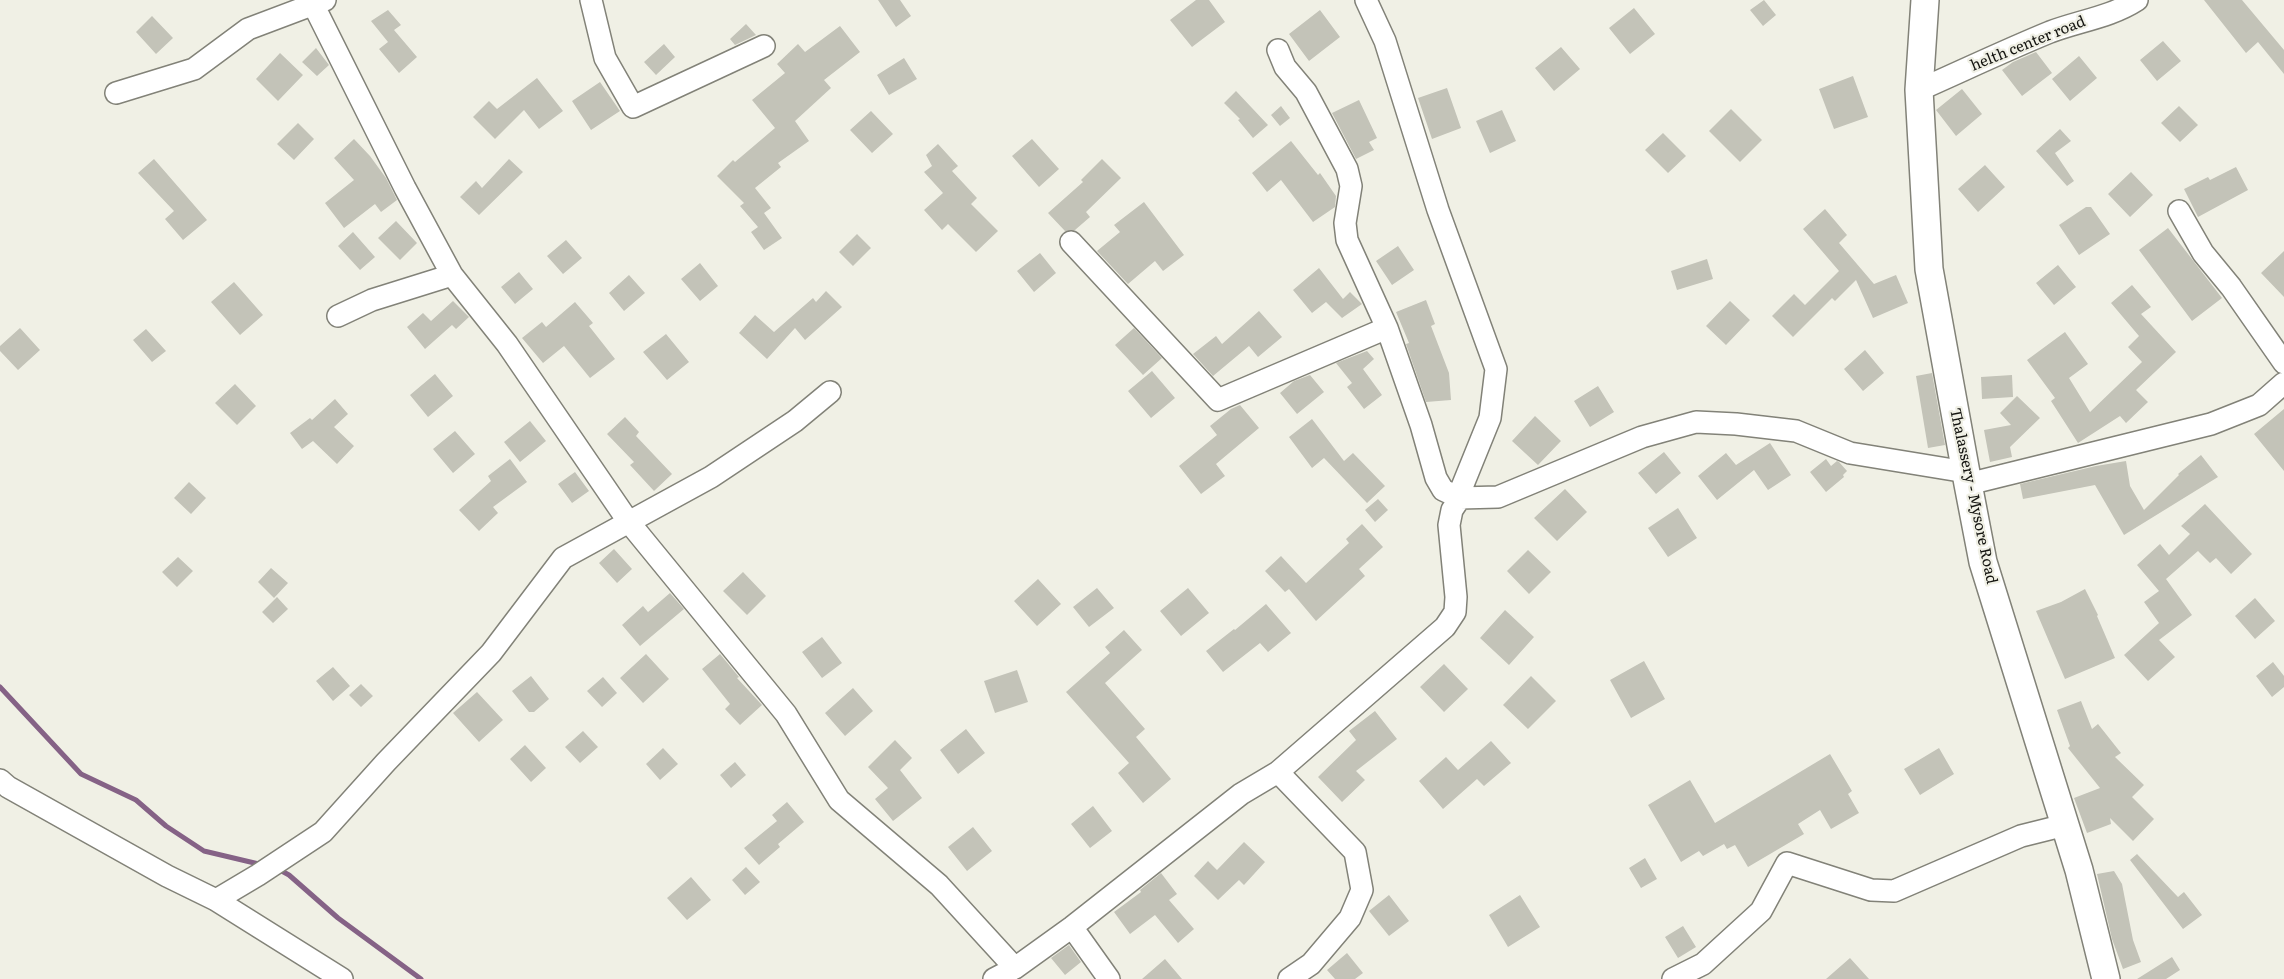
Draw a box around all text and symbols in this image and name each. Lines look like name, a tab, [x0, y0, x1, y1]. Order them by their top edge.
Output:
street label: helth center road	[1968, 13, 2088, 75]
street label: Thalassery - Mysore Road	[1946, 406, 2000, 586]

